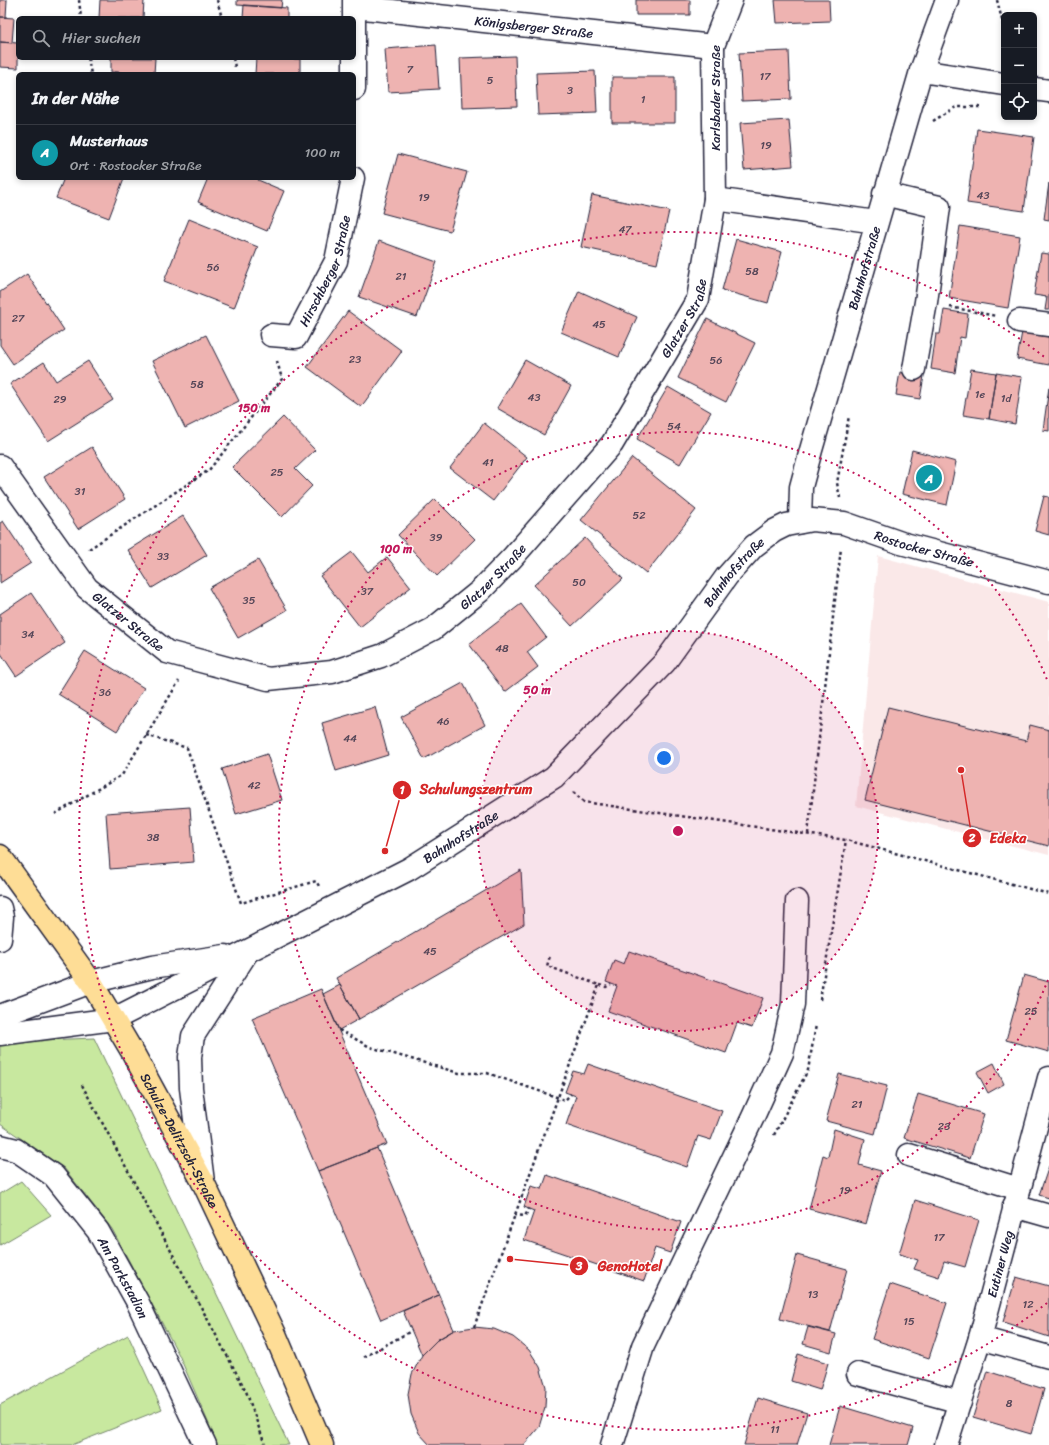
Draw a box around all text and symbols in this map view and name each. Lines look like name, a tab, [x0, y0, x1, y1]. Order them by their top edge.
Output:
street label: Königsberger Straße	[473, 9, 595, 45]
map controls	[1001, 12, 1037, 120]
button: +	[1001, 12, 1037, 48]
search box	[16, 16, 356, 60]
text: Hier suchen	[62, 25, 141, 51]
icon: search	[30, 27, 52, 49]
street label: Karlsbader Straße	[704, 45, 727, 151]
button: −	[1001, 48, 1037, 84]
house number: 7	[407, 60, 414, 79]
house number: 17	[760, 67, 771, 86]
house number: 5	[487, 71, 494, 90]
house number: 3	[567, 81, 573, 100]
text: In der Nähe	[32, 83, 119, 113]
button: locate	[1001, 84, 1037, 120]
house number: 1	[641, 90, 646, 109]
text: Musterhaus	[70, 128, 148, 154]
house number: 19	[760, 136, 772, 155]
text: A	[41, 141, 49, 164]
text: 100 m	[305, 141, 340, 164]
text: Ort · Rostocker Straße	[70, 154, 202, 177]
house number: 43	[977, 186, 989, 205]
house number: 19	[418, 188, 430, 207]
street label: Hirschberger Straße	[293, 213, 357, 331]
house number: 47	[618, 220, 632, 239]
street label: Bahnhofstraße	[841, 223, 888, 313]
house number: 56	[207, 258, 219, 277]
house number: 58	[745, 262, 759, 281]
house number: 21	[395, 267, 407, 286]
street label: Glatzer Straße	[655, 277, 713, 362]
house number: 27	[12, 309, 25, 328]
house number: 45	[592, 315, 606, 334]
house number: 23	[349, 350, 361, 369]
house number: 56	[710, 351, 722, 370]
house number: 58	[190, 375, 204, 394]
house number: 1e	[975, 385, 986, 404]
house number: 43	[528, 388, 540, 407]
house number: 1d	[1001, 389, 1012, 408]
house number: 29	[53, 390, 67, 409]
text: 150 m	[238, 397, 271, 419]
house number: 54	[667, 417, 681, 436]
house number: 41	[482, 453, 494, 472]
house number: 25	[270, 463, 284, 482]
pin: A	[916, 463, 942, 493]
house number: 31	[75, 482, 86, 501]
house number: 52	[632, 506, 646, 525]
street label: Rostocker Straße	[871, 524, 976, 574]
house number: 39	[430, 528, 443, 547]
street label: Bahnhofstraße	[697, 531, 770, 612]
text: 100 m	[380, 538, 413, 560]
street label: Glatzer Straße	[454, 538, 532, 616]
house number: 33	[157, 547, 169, 566]
house number: 50	[572, 573, 586, 592]
house number: 37	[361, 582, 374, 601]
street label: Glatzer Straße	[87, 585, 170, 658]
house number: 35	[243, 591, 256, 610]
house number: 34	[22, 625, 35, 644]
house number: 48	[495, 639, 509, 658]
text: 50 m	[523, 679, 551, 701]
house number: 36	[99, 683, 111, 702]
house number: 46	[436, 712, 450, 731]
house number: 44	[343, 729, 357, 748]
your location	[654, 748, 674, 768]
house number: 42	[247, 776, 261, 795]
callout: Schulungszentrum	[392, 777, 541, 803]
text: Schulungszentrum	[418, 777, 533, 802]
text: 1	[399, 779, 405, 801]
street label: Bahnhofstraße	[418, 804, 504, 870]
centre of rings	[671, 824, 685, 838]
callout: Edeka	[962, 825, 1035, 851]
text: Edeka	[990, 826, 1027, 851]
text: 2	[968, 827, 976, 849]
house number: 38	[147, 828, 160, 847]
house number: 45	[423, 942, 437, 961]
house number: 25	[1024, 1002, 1038, 1021]
street label: Schulze-Delitzsch-Straße	[134, 1069, 225, 1212]
house number: 21	[851, 1095, 863, 1114]
house number: 23	[938, 1117, 950, 1136]
house number: 19	[839, 1181, 851, 1200]
street label: Eutiner Weg	[980, 1227, 1020, 1300]
house number: 17	[934, 1228, 945, 1247]
street label: Am Parkstadion	[91, 1231, 155, 1323]
callout: GenoHotel	[569, 1253, 670, 1279]
text: GenoHotel	[597, 1254, 663, 1279]
text: 3	[575, 1255, 583, 1277]
house number: 13	[808, 1285, 818, 1304]
house number: 12	[1022, 1295, 1034, 1314]
house number: 15	[903, 1312, 915, 1331]
house number: 8	[1006, 1394, 1013, 1413]
house number: 11	[770, 1420, 780, 1439]

